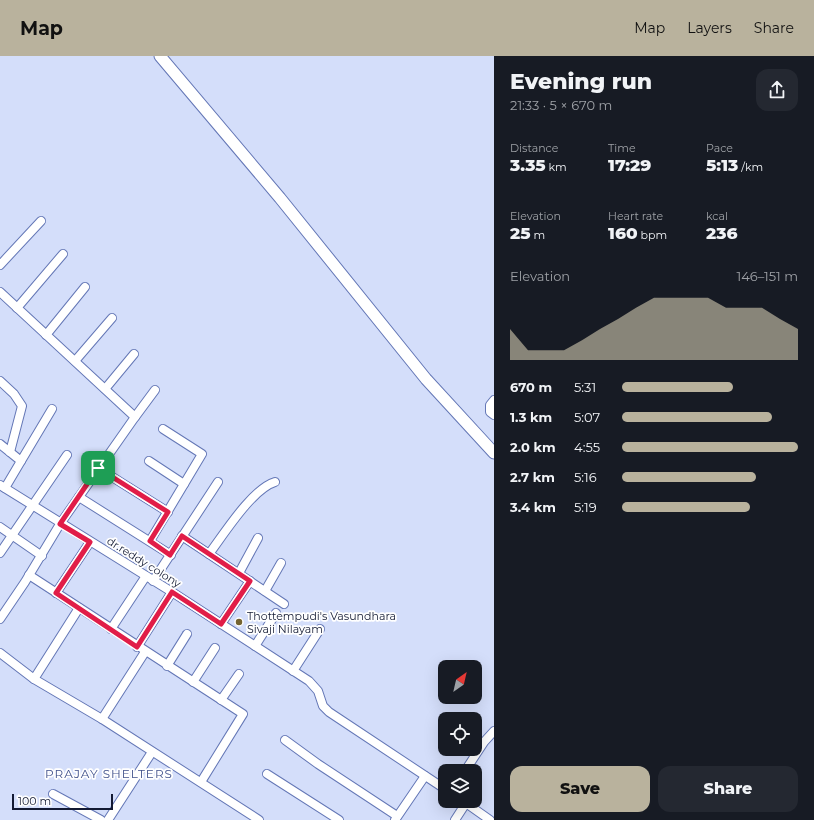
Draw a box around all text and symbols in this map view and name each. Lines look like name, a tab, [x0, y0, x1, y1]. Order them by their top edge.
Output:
text: Map	[20, 17, 63, 40]
text: Map	[634, 19, 665, 37]
text: Layers	[687, 19, 732, 37]
text: Share	[754, 19, 794, 37]
text: Evening run	[510, 68, 652, 95]
button: share	[756, 69, 798, 111]
text: 21:33 · 5 × 670 m	[510, 97, 612, 113]
text: Distance	[510, 141, 558, 155]
text: Time	[608, 141, 636, 155]
text: Pace	[706, 141, 733, 155]
text: 3.35	[510, 155, 546, 175]
text: 17:29	[608, 155, 651, 175]
text: 5:13	[706, 155, 738, 175]
text: km	[546, 160, 567, 174]
text: /km	[738, 160, 763, 174]
text: Elevation	[510, 209, 561, 223]
text: Heart rate	[608, 209, 663, 223]
text: kcal	[706, 209, 728, 223]
text: 25	[510, 223, 531, 243]
text: 160	[608, 223, 638, 243]
text: 236	[706, 223, 737, 243]
text: m	[531, 228, 545, 242]
text: bpm	[638, 228, 667, 242]
text: Elevation	[510, 268, 570, 284]
text: 146–151 m	[737, 268, 798, 284]
text: 670 m	[510, 379, 552, 395]
text: 5:31	[574, 379, 596, 395]
text: 1.3 km	[510, 409, 552, 425]
text: 5:07	[574, 409, 600, 425]
text: 2.0 km	[510, 439, 556, 455]
text: 4:55	[574, 439, 600, 455]
pin	[81, 451, 115, 485]
icon: arrive	[87, 457, 109, 479]
text: 2.7 km	[510, 469, 555, 485]
text: 5:16	[574, 469, 597, 485]
text: 3.4 km	[510, 499, 556, 515]
text: 5:19	[574, 499, 597, 515]
street label: dr.reddy colony	[104, 534, 184, 590]
place label: Thottempudi's Vasundhara Sivaji Nilayam	[247, 609, 396, 636]
marker: Thottempudi's Vasundhara Sivaji Nilayam	[234, 617, 244, 627]
north arrow	[438, 660, 482, 704]
map controls	[438, 660, 482, 808]
button: locate	[438, 712, 482, 756]
button: layers	[438, 764, 482, 808]
district label: PRAJAY SHELTERS	[45, 766, 173, 781]
button: Save	[510, 766, 650, 812]
button: Share	[658, 766, 798, 812]
scale bar	[12, 792, 113, 811]
text: 100 m	[18, 794, 51, 808]

